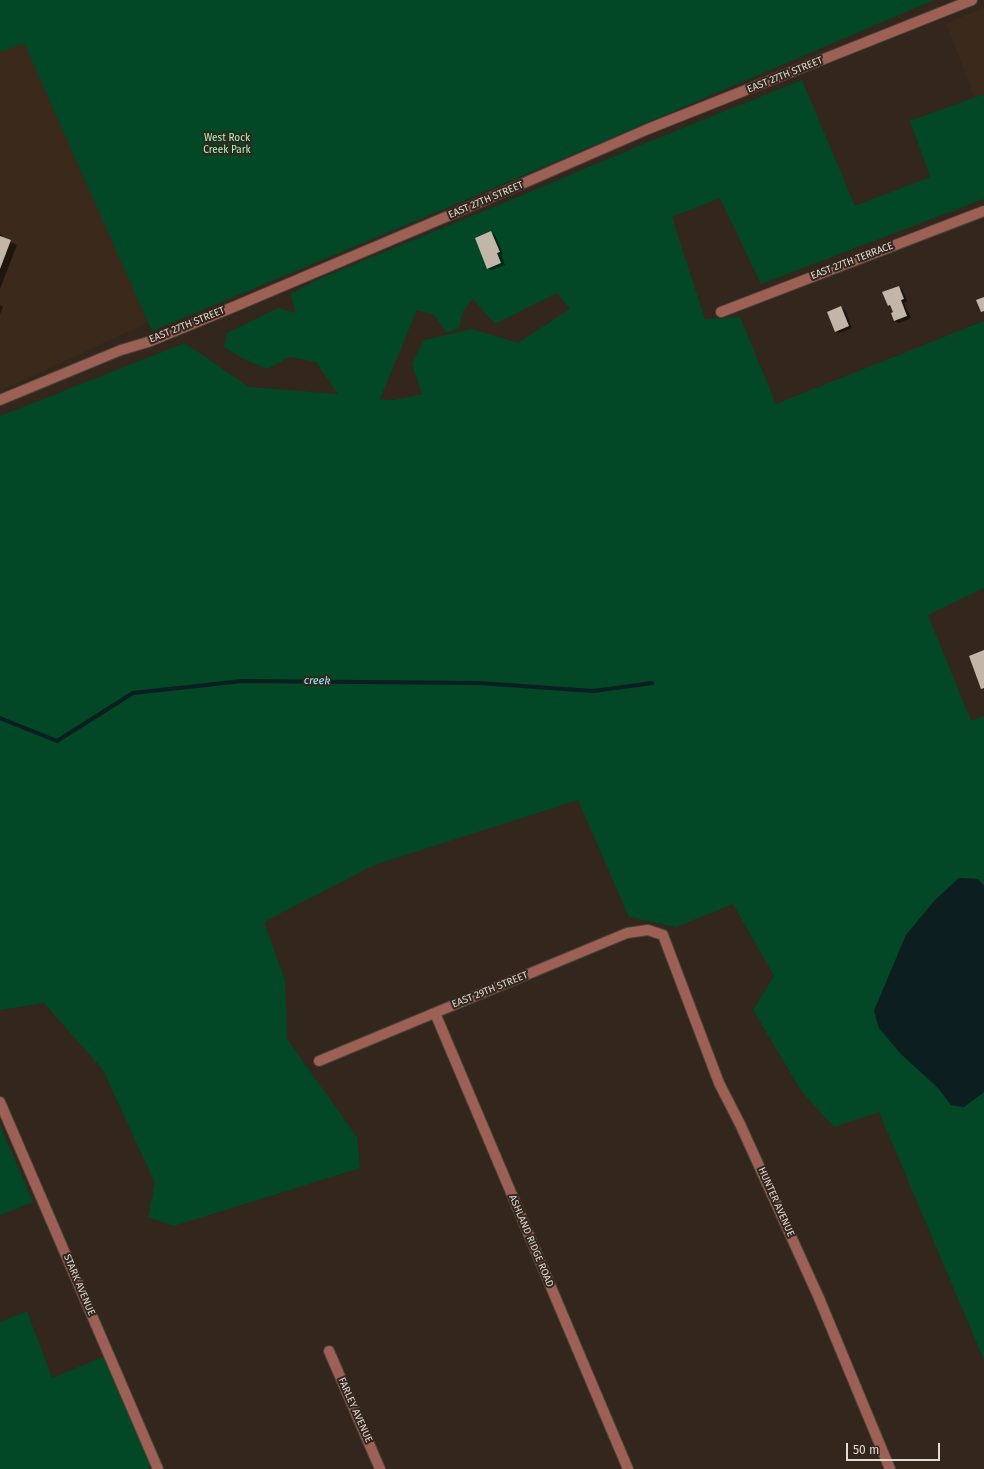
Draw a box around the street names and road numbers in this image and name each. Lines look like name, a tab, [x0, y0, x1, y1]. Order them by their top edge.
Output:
street label: EAST 27TH STREET	[745, 54, 825, 96]
street label: EAST 27TH STREET	[447, 179, 525, 221]
street label: EAST 27TH TERRACE	[809, 240, 895, 282]
street label: EAST 27TH STREET	[147, 304, 227, 346]
street label: EAST 29TH STREET	[450, 969, 530, 1011]
street label: HUNTER AVENUE	[755, 1165, 797, 1239]
street label: ASHLAND RIDGE ROAD	[506, 1193, 556, 1289]
street label: STARK AVENUE	[61, 1252, 97, 1318]
street label: FARLEY AVENUE	[335, 1376, 375, 1444]

